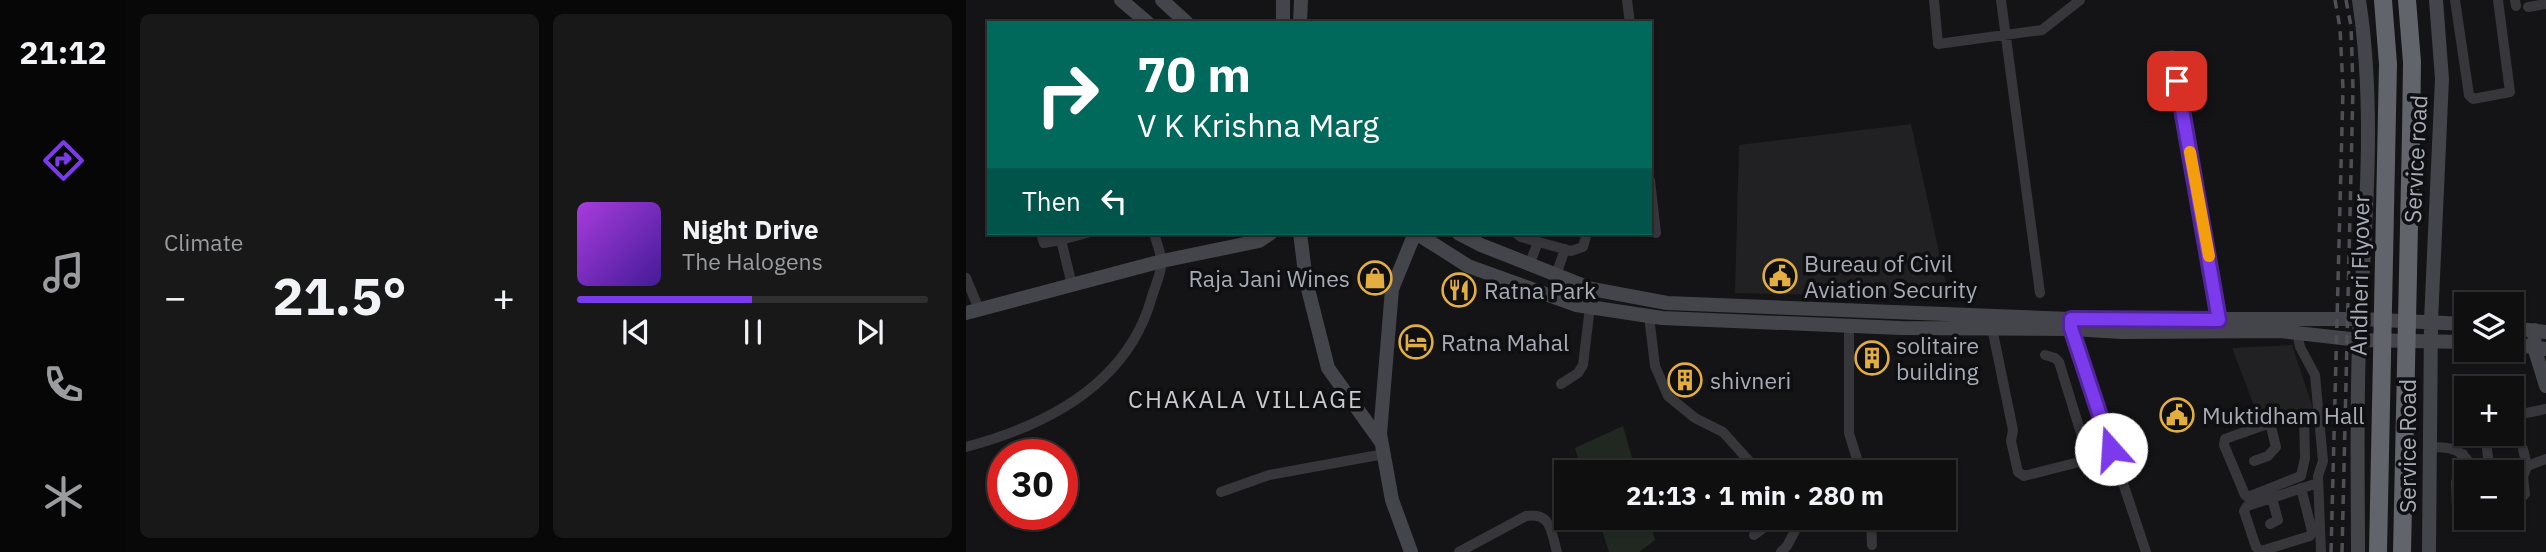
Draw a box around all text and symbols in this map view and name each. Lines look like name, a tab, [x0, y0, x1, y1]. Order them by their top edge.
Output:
text: 21:12	[19, 31, 107, 73]
text: 70 m	[1137, 42, 1251, 105]
icon: right	[1022, 49, 1113, 140]
pin	[2147, 51, 2207, 111]
icon: arrive	[2158, 62, 2196, 100]
street label: Service road	[2397, 94, 2433, 224]
text: V K Krishna Marg	[1137, 104, 1379, 146]
icon: directions	[39, 136, 88, 185]
icon: left	[1095, 182, 1133, 220]
text: Then	[1022, 184, 1081, 218]
street label: Andheri Flyover	[2343, 193, 2375, 356]
text: Night Drive	[682, 212, 819, 246]
text: Climate	[164, 227, 243, 257]
text: The Halogens	[682, 246, 823, 276]
icon: music	[39, 248, 88, 297]
place label: Bureau of Civil Aviation Security	[1804, 248, 1978, 304]
public building icon: Bureau of Civil Aviation Security	[1761, 257, 1799, 295]
shop icon: Raja Jani Wines	[1356, 259, 1394, 297]
text: 21.5°	[272, 262, 407, 329]
place label: Raja Jani Wines	[1188, 263, 1350, 293]
restaurant icon: Ratna Park	[1440, 271, 1478, 309]
text: −	[164, 272, 187, 321]
text: +	[492, 272, 515, 321]
place label: Ratna Park	[1484, 275, 1596, 305]
map controls	[2454, 292, 2524, 530]
button: layers	[2454, 292, 2524, 362]
icon: previous	[617, 313, 655, 351]
icon: pause	[734, 313, 772, 351]
icon: next	[851, 313, 889, 351]
hotel icon: Ratna Mahal	[1397, 323, 1435, 361]
place label: Ratna Mahal	[1441, 327, 1569, 357]
place label: solitaire building	[1896, 330, 1979, 386]
building icon: solitaire building	[1853, 339, 1891, 377]
icon: phone	[39, 360, 88, 409]
building icon: shivneri	[1666, 361, 1704, 399]
place label: shivneri	[1710, 365, 1791, 395]
button: +	[2454, 376, 2524, 446]
street label: Service Road	[2392, 379, 2422, 513]
district label: CHAKALA VILLAGE	[1128, 383, 1364, 415]
public building icon: Muktidham Hall	[2158, 396, 2196, 434]
place label: Muktidham Hall	[2202, 400, 2365, 430]
position arrow	[2074, 412, 2148, 486]
speed limit sign: 30	[987, 439, 1078, 530]
button: −	[2454, 460, 2524, 530]
icon: climate	[39, 472, 88, 521]
text: 21:13 · 1 min · 280 m	[1626, 478, 1884, 512]

